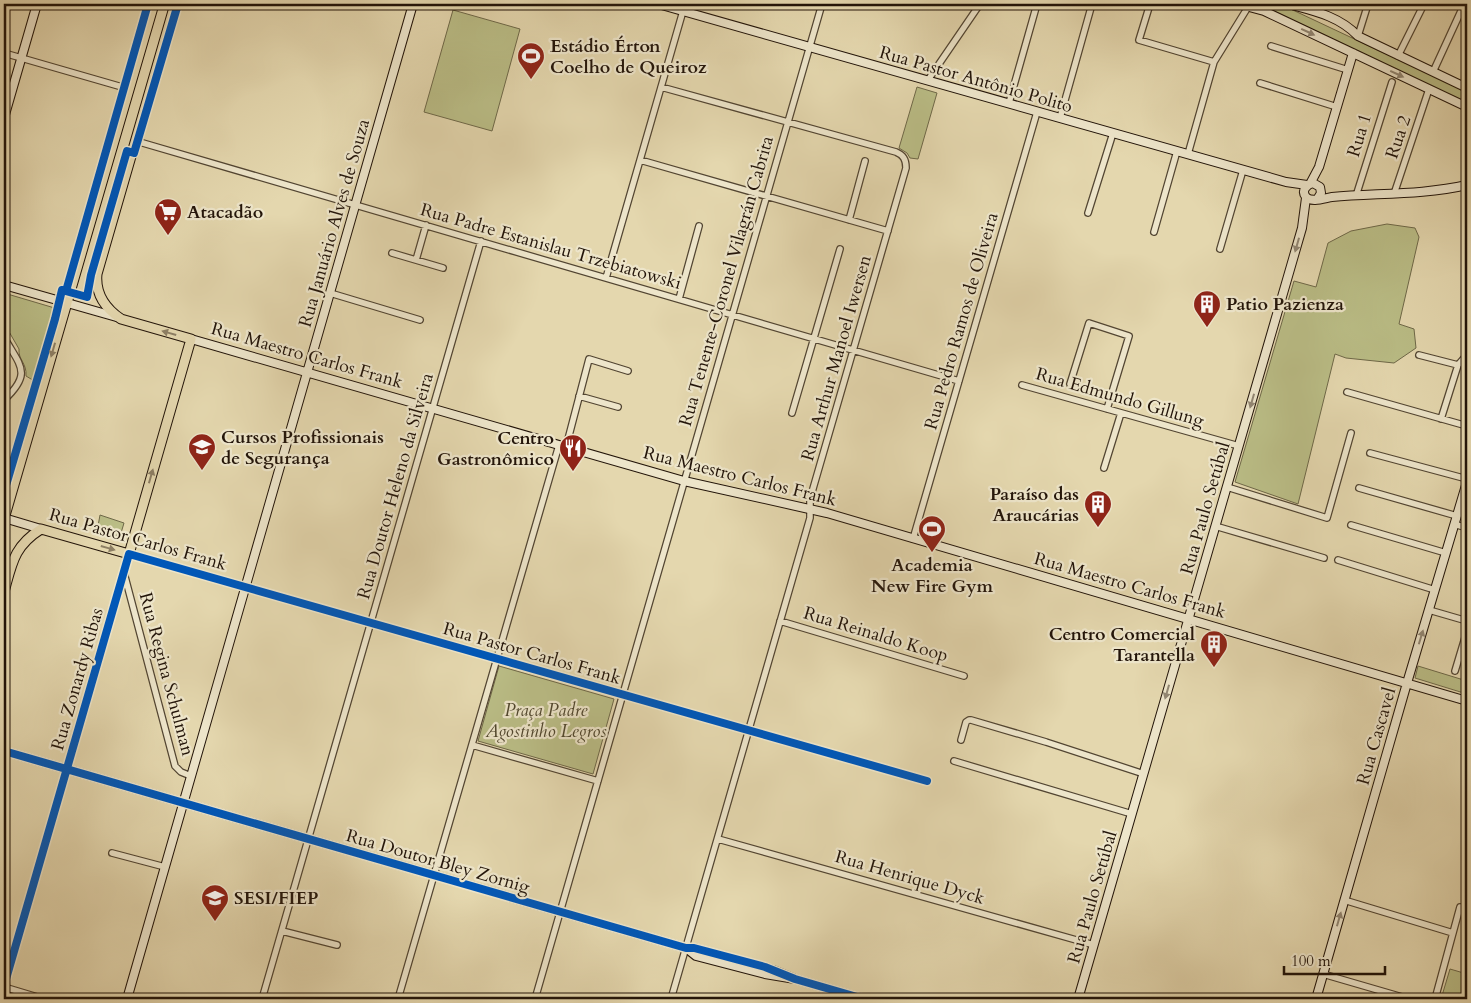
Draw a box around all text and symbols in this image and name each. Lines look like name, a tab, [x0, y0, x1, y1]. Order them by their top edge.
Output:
one-way arrow	[1301, 28, 1315, 36]
place label: Estádio Érton Coelho de Queiroz	[550, 34, 707, 80]
street label: Rua Pastor Antônio Polito	[876, 40, 1076, 119]
sports icon: Estádio Érton Coelho de Queiroz	[516, 41, 546, 80]
one-way arrow	[1390, 70, 1404, 78]
street label: Rua 1	[1341, 110, 1378, 160]
street label: Rua 2	[1379, 112, 1417, 162]
street label: Rua Januário Alves de Souza	[293, 116, 376, 330]
street label: Rua Tenente-Coronel Vilagrán Cabrita	[673, 133, 780, 429]
supermarket icon: Atacadão	[153, 197, 183, 236]
street label: Rua Padre Estanislau Trzebiatowski	[417, 197, 684, 296]
place label: Atacadão	[187, 200, 263, 225]
street label: Rua Pedro Ramos de Oliveira	[918, 209, 1005, 433]
one-way arrow	[1292, 238, 1300, 253]
street label: Rua Arthur Manoel Iwersen	[795, 251, 878, 464]
building icon: Patio Pazienza	[1192, 289, 1222, 328]
place label: Patio Pazienza	[1226, 292, 1344, 317]
street label: Rua Maestro Carlos Frank	[208, 316, 406, 395]
one-way arrow	[162, 328, 177, 336]
one-way arrow	[49, 342, 57, 358]
street label: Rua Edmundo Gillung	[1033, 362, 1208, 434]
street label: Rua Doutor Heleno da Silveira	[351, 370, 440, 602]
one-way arrow	[1247, 394, 1255, 409]
place label: Cursos Profissionais de Segurança	[221, 425, 384, 471]
place label: Centro Gastronômico	[437, 426, 554, 472]
school or university icon: Cursos Profissionais de Segurança	[187, 432, 217, 471]
restaurant icon: Centro Gastronômico	[558, 433, 588, 472]
street label: Rua Paulo Setúbal	[1175, 438, 1237, 578]
street label: Rua Maestro Carlos Frank	[641, 440, 840, 513]
one-way arrow	[148, 469, 156, 484]
place label: Paraíso das Araucárias	[990, 482, 1079, 528]
building icon: Paraíso das Araucárias	[1083, 489, 1113, 528]
street label: Rua Pastor Carlos Frank	[46, 502, 230, 577]
sports icon: Academia New Fire Gym	[917, 514, 947, 553]
one-way arrow	[100, 544, 115, 552]
street label: Rua Maestro Carlos Frank	[1031, 546, 1229, 625]
place label: Academia New Fire Gym	[871, 553, 993, 599]
street label: Rua Regina Schulman	[133, 590, 201, 759]
street label: Rua Reinaldo Koop	[801, 601, 951, 668]
street label: Rua Zonardy Ribas	[45, 605, 110, 753]
street label: Rua Pastor Carlos Frank	[440, 616, 624, 691]
place label: Centro Comercial Tarantella	[1049, 622, 1195, 668]
building icon: Centro Comercial Tarantella	[1199, 629, 1229, 668]
one-way arrow	[1417, 629, 1425, 644]
one-way arrow	[1163, 684, 1171, 699]
street label: Rua Cascavel	[1351, 684, 1402, 788]
park label: Praça Padre Agostinho Legros	[484, 698, 607, 744]
street label: Rua Doutor Bley Zornig	[343, 823, 533, 900]
street label: Rua Paulo Setúbal	[1062, 827, 1124, 967]
street label: Rua Henrique Dyck	[832, 844, 988, 911]
school or university icon: SESI/FIEP	[200, 883, 230, 922]
place label: SESI/FIEP	[234, 886, 318, 911]
one-way arrow	[1336, 911, 1344, 926]
scale bar	[1284, 943, 1385, 975]
text: 100 m	[1291, 951, 1331, 971]

